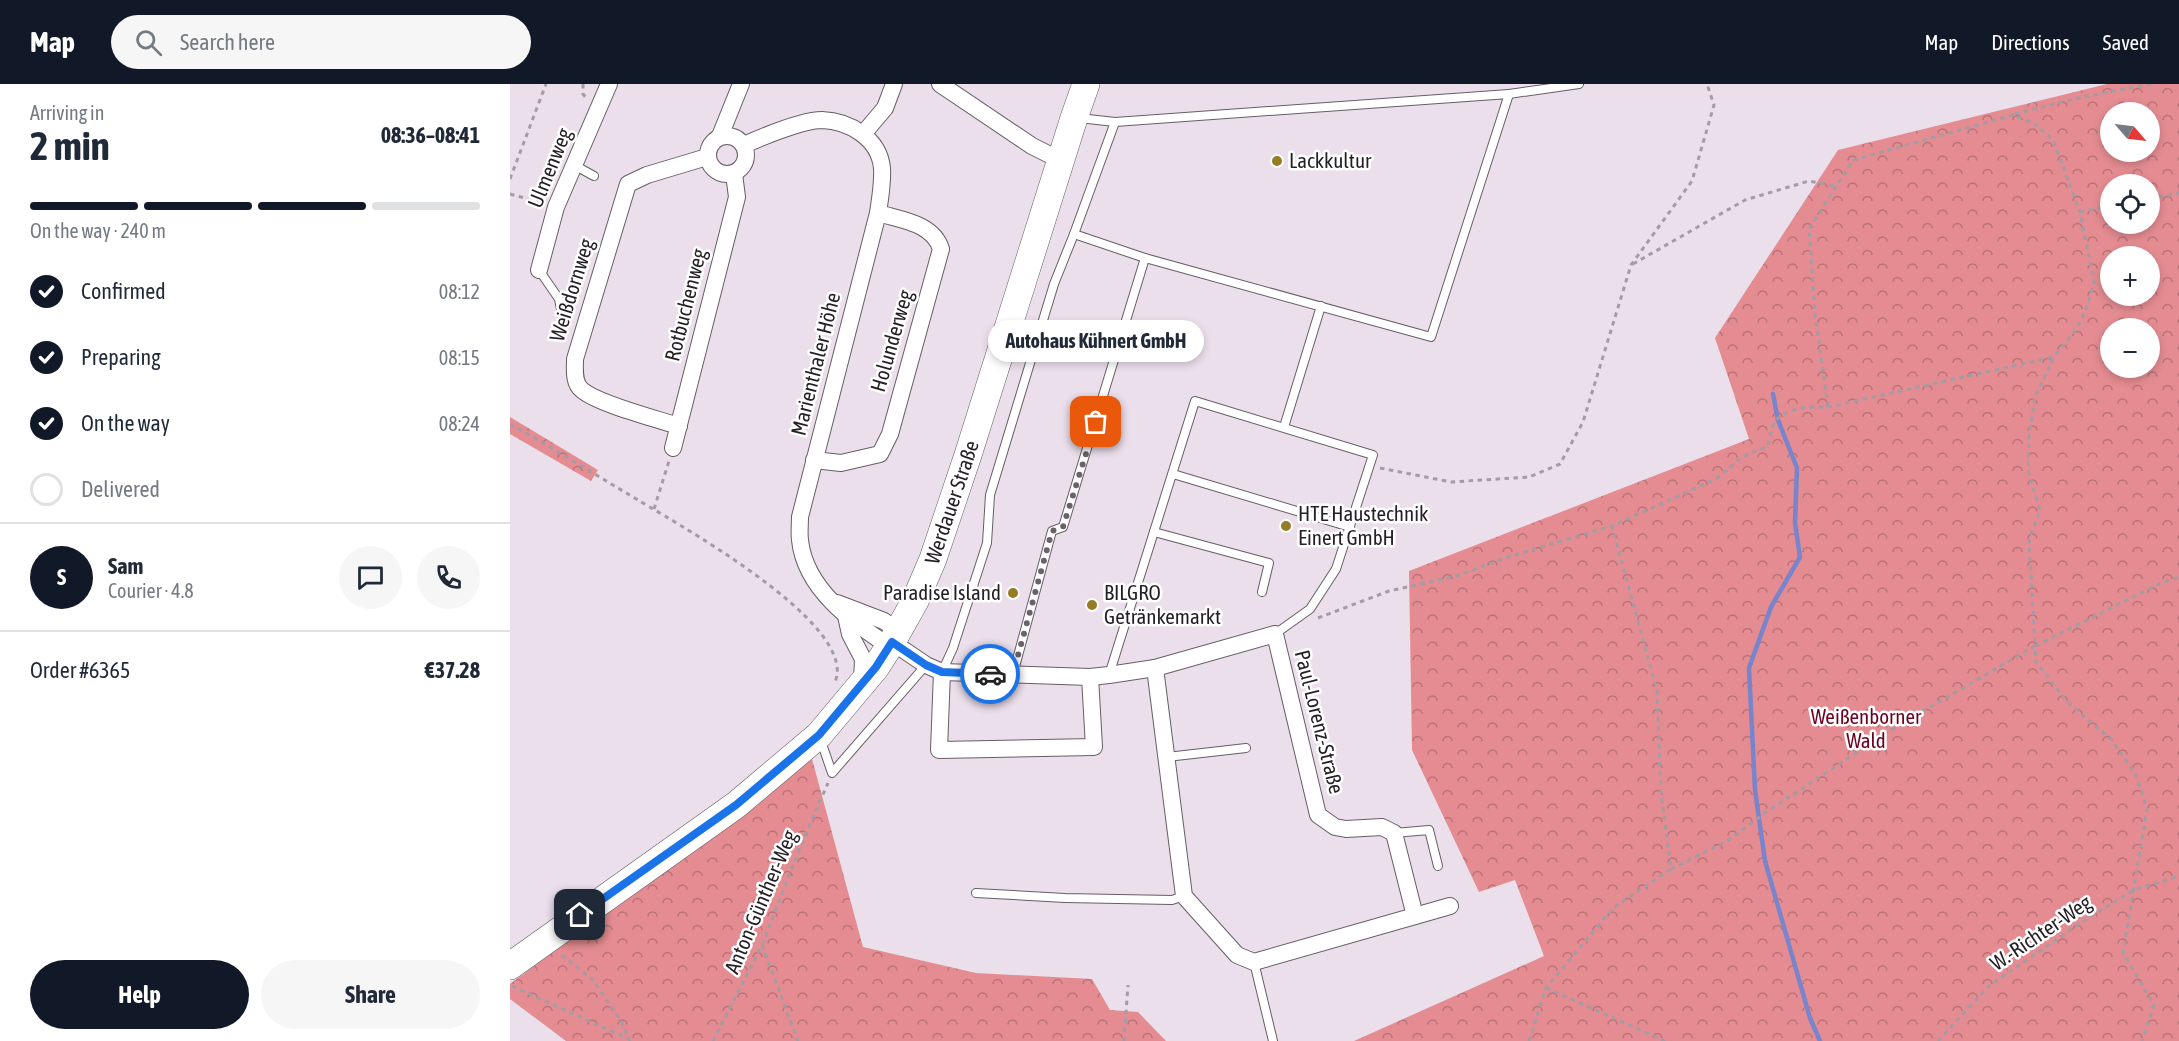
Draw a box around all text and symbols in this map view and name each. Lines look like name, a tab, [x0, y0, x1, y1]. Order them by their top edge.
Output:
search box	[111, 15, 531, 69]
text: Map	[30, 26, 75, 58]
icon: search	[132, 26, 165, 59]
text: Search here	[180, 29, 275, 55]
text: Map	[1924, 30, 1958, 54]
text: Directions	[1991, 30, 2070, 54]
text: Saved	[2103, 30, 2149, 54]
text: Arriving in	[30, 101, 104, 124]
north arrow	[2100, 102, 2160, 162]
map controls	[2100, 102, 2160, 378]
text: 08:36–08:41	[381, 122, 480, 148]
text: 2 min	[30, 124, 110, 168]
street label: Ulmenweg	[522, 124, 576, 211]
place label: Lackkultur	[1289, 148, 1372, 172]
marker: Lackkultur	[1270, 154, 1284, 168]
button: locate	[2100, 174, 2160, 234]
text: On the way · 240 m	[30, 219, 166, 242]
street label: Weißdornweg	[544, 236, 598, 344]
street label: Rotbuchenweg	[659, 246, 711, 363]
button: +	[2100, 246, 2160, 306]
icon: check	[30, 275, 63, 308]
text: Confirmed	[81, 278, 166, 304]
text: 08:12	[439, 280, 480, 303]
street label: Holunderweg	[865, 287, 917, 394]
street label: Marienthaler Höhe	[786, 290, 844, 438]
button: −	[2100, 318, 2160, 378]
callout: Autohaus Kühnert GmbH	[988, 320, 1204, 362]
text: Autohaus Kühnert GmbH	[1006, 329, 1186, 352]
icon: check	[30, 341, 63, 374]
text: Preparing	[81, 344, 161, 370]
text: 08:15	[439, 346, 480, 369]
pin	[1070, 396, 1121, 447]
icon: bag	[1079, 405, 1112, 438]
icon: check	[30, 407, 63, 440]
text: On the way	[81, 410, 170, 436]
text: 08:24	[439, 412, 480, 435]
street label: Werdauer Straße	[919, 437, 983, 567]
text: Delivered	[81, 476, 160, 502]
place label: HTE Haustechnik Einert GmbH	[1298, 501, 1428, 549]
marker: HTE Haustechnik Einert GmbH	[1279, 519, 1293, 533]
button: chat	[339, 546, 402, 609]
button: phone	[417, 546, 480, 609]
text: Sam	[108, 553, 143, 579]
text: S	[57, 564, 66, 590]
text: Courier · 4.8	[108, 579, 194, 602]
place label: Paradise Island	[883, 580, 1001, 604]
place label: BILGRO Getränkemarkt	[1104, 580, 1221, 628]
marker: Paradise Island	[1006, 586, 1020, 600]
marker: BILGRO Getränkemarkt	[1085, 598, 1099, 612]
courier	[960, 644, 1020, 704]
street label: Paul-Lorenz-Straße	[1291, 647, 1349, 796]
text: Order #6365	[30, 657, 130, 683]
text: €37.28	[425, 657, 480, 683]
icon: car	[974, 658, 1007, 691]
park label: Weißenborner Wald	[1811, 704, 1922, 752]
street label: Anton-Günther-Weg	[719, 826, 801, 977]
pin	[554, 889, 605, 940]
street label: W.-Richter-Weg	[1985, 890, 2096, 975]
icon: home	[563, 898, 596, 931]
button: Help	[30, 960, 249, 1029]
button: Share	[261, 960, 480, 1029]

